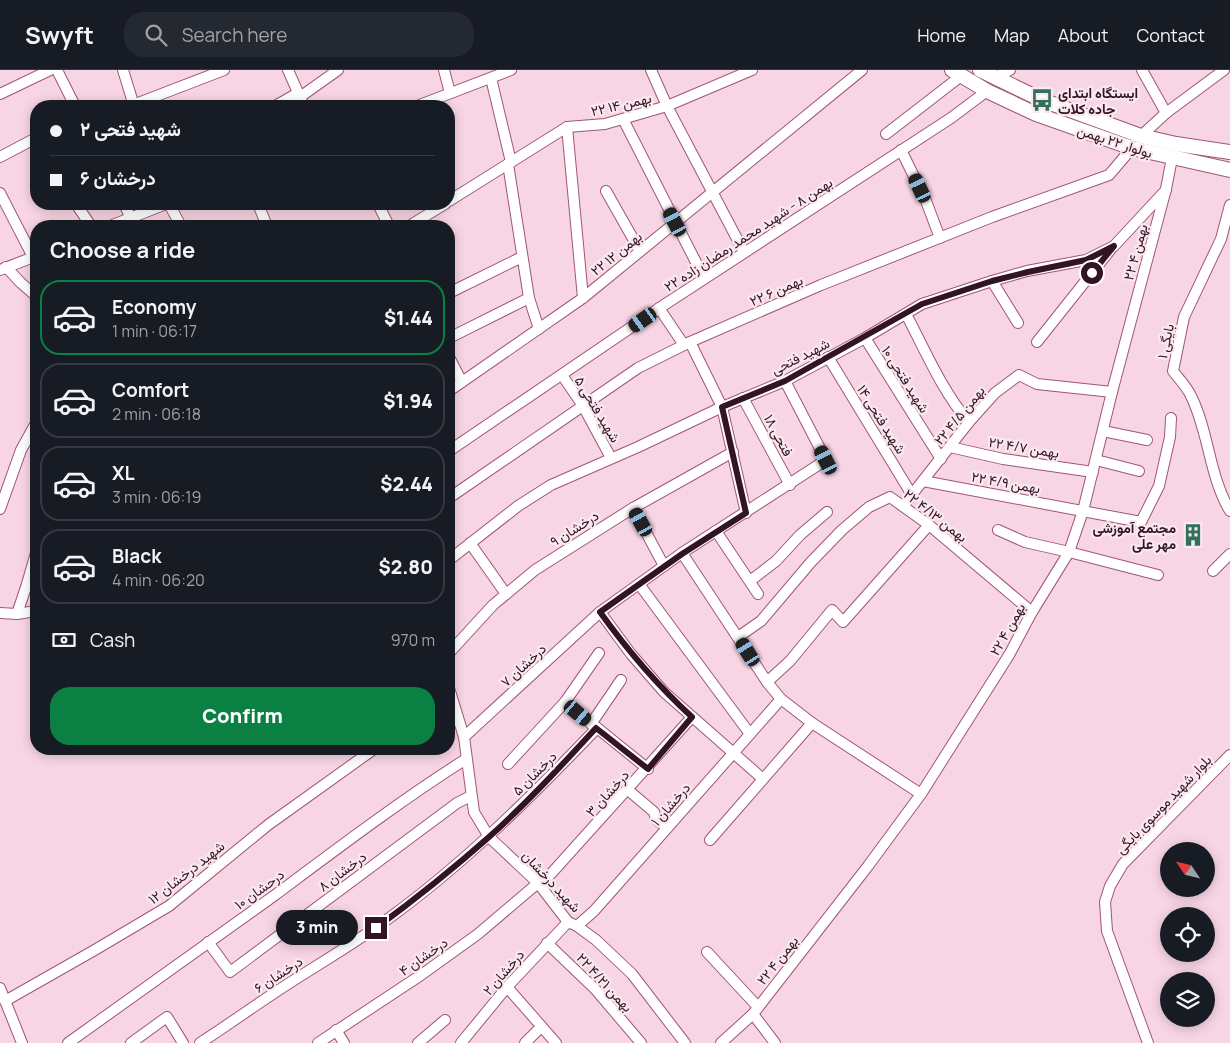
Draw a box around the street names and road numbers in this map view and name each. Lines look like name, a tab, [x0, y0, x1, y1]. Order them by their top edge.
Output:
street label: ۲۲ بهمن ۱۴	[589, 88, 653, 120]
street label: بولوار ۲۲ بهمن	[1075, 120, 1155, 162]
street label: ۲۲ بهمن ۸ - شهید محمد رمضان زاده	[660, 172, 836, 296]
street label: ۲۲ بهمن ۴	[1118, 222, 1152, 282]
street label: ۲۲ بهمن ۱۲	[586, 226, 646, 280]
street label: ۲۲ بهمن ۶	[746, 270, 806, 310]
street label: بایگی ۱	[1152, 322, 1178, 360]
street label: شهید فتحی	[767, 333, 833, 379]
street label: شهید فتحی ۱۰	[878, 342, 934, 416]
street label: شهید فتحی ۵	[571, 372, 625, 446]
street label: شهید فتحی ۱۴	[853, 381, 911, 457]
street label: ۲۲ بهمن ۴/۵	[929, 381, 989, 449]
street label: فتحی ۱۸	[760, 411, 798, 459]
street label: ۲۲ بهمن ۴/۷	[987, 432, 1061, 462]
street label: ۲۲ بهمن ۴/۹	[970, 467, 1042, 497]
street label: ۲۲ بهمن ۴/۱۳	[900, 484, 972, 546]
street label: درخشان ۹	[546, 505, 602, 550]
street label: ۲۲ بهمن ۴	[985, 599, 1029, 659]
street label: درخشان ۷	[496, 639, 550, 691]
street label: درخشان ۵	[508, 746, 561, 799]
street label: بلوار شهید موسوی بایگی	[1111, 750, 1215, 858]
street label: درخشان ۳	[581, 765, 633, 820]
street label: درخشان ۱	[646, 778, 694, 830]
street label: شهید درخشان ۱۲	[144, 836, 228, 908]
street label: درخشان ۸	[314, 846, 370, 895]
street label: شهید درخشان	[518, 846, 586, 916]
street label: درحشان ۱۰	[230, 864, 288, 914]
street label: ۲۲ بهمن ۴	[752, 931, 802, 989]
street label: درخشان ۴	[395, 932, 451, 980]
street label: درخشان ۲	[478, 945, 528, 999]
street label: ۲۲ بهمن ۴/۲۱	[573, 948, 637, 1016]
street label: درخشان ۶	[250, 951, 306, 997]

